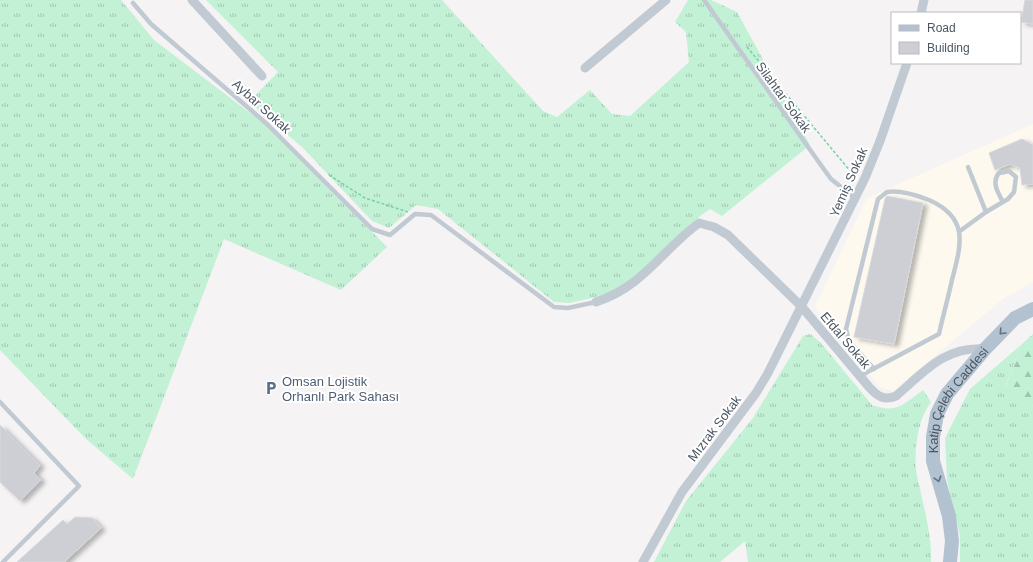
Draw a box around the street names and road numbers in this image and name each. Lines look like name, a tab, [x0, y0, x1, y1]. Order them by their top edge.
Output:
street label: Silahtar Sokak	[753, 59, 815, 136]
street label: Aybar Sokak	[229, 76, 294, 137]
street label: Yemiş Sokak	[826, 145, 871, 219]
street label: Efdal Sokak	[818, 309, 874, 372]
street label: Katip Çelebi Caddesi	[926, 344, 992, 453]
street label: Mızrak Sokak	[685, 392, 744, 464]

